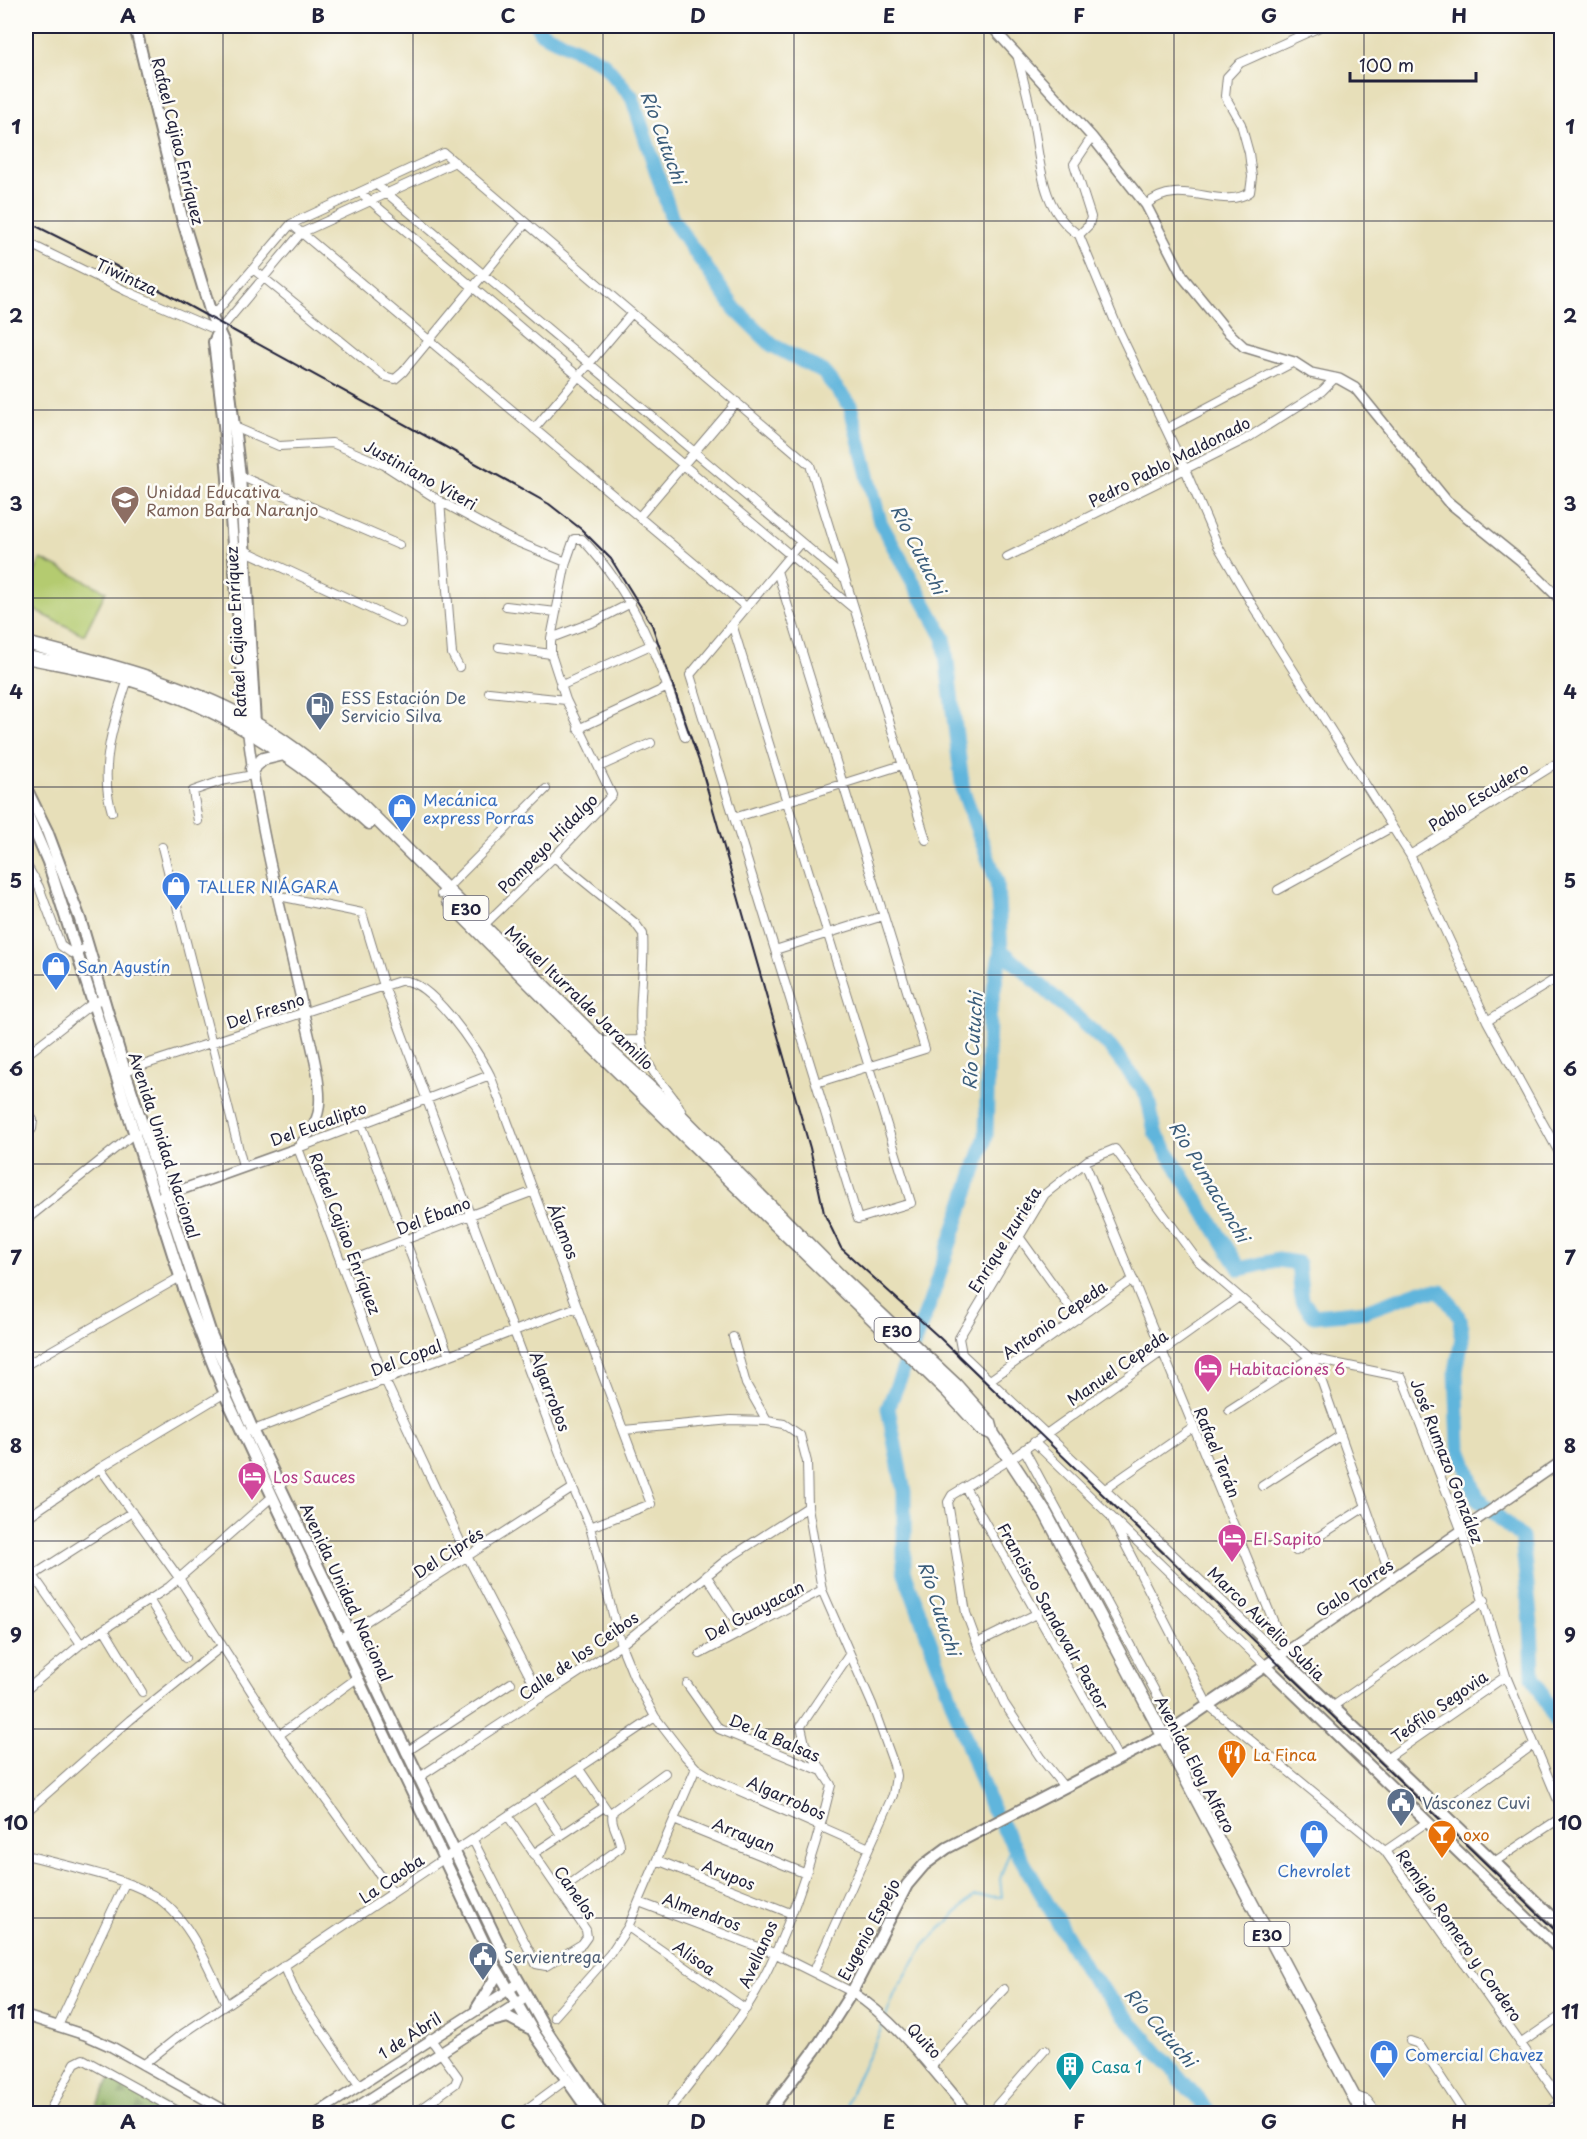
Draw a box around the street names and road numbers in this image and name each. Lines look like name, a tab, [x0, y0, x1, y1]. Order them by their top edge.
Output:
street label: Rafael Cajiao Enríquez	[147, 55, 211, 227]
street label: Tiwintza	[92, 251, 162, 301]
street label: Pedro Pablo Maldonado	[1084, 410, 1254, 512]
street label: Justiniano Viteri	[360, 433, 482, 515]
street label: Rafael Cajiao Enríquez	[219, 545, 251, 718]
street label: Pablo Escudero	[1423, 756, 1533, 836]
street label: Pompeyo Hidalgo	[491, 787, 603, 899]
road number: E30	[444, 896, 488, 920]
street label: Miguel Iturralde Jaramillo	[500, 919, 660, 1075]
street label: Del Fresno	[223, 986, 307, 1034]
street label: Avenida Unidad Nacional	[123, 1049, 207, 1241]
street label: Del Eucalipto	[267, 1094, 370, 1152]
street label: Rafael Cajiao Enríquez	[304, 1149, 388, 1318]
street label: Enrique Izurieta	[962, 1181, 1047, 1297]
street label: Del Ébano	[392, 1190, 474, 1240]
street label: Álamos	[542, 1200, 586, 1262]
street label: Antonio Cepeda	[997, 1274, 1112, 1364]
road number: E30	[874, 1318, 920, 1342]
street label: Manuel Cepeda	[1062, 1323, 1173, 1411]
street label: Del Copal	[367, 1332, 445, 1382]
street label: Algarrobos	[525, 1348, 577, 1434]
street label: José Rumazo González	[1405, 1375, 1491, 1547]
street label: Rafael Terán	[1189, 1403, 1247, 1501]
street label: Avenida Unidad Nacional	[295, 1499, 399, 1685]
street label: Francisco Sandovalr Pastor	[992, 1518, 1116, 1715]
street label: Del Ciprés	[408, 1520, 488, 1584]
street label: Galo Torres	[1310, 1552, 1398, 1622]
street label: Marco Aurelio Subia	[1203, 1560, 1331, 1686]
street label: Del Guayacan	[700, 1574, 808, 1646]
street label: Calle de los Ceibos	[513, 1605, 643, 1705]
street label: Teófilo Segovia	[1386, 1664, 1492, 1748]
street label: Avenida Eloy Alfaro	[1150, 1691, 1242, 1837]
street label: De la Balsas	[726, 1707, 824, 1767]
street label: Algarrobos	[744, 1769, 830, 1825]
street label: Arrayan	[709, 1811, 779, 1857]
street label: Remigio Romero y Cordero	[1391, 1844, 1529, 2026]
street label: La Caoba	[354, 1847, 428, 1909]
street label: Arupos	[699, 1853, 759, 1895]
street label: Canelos	[549, 1860, 603, 1924]
street label: Eugenio Espejo	[831, 1874, 905, 1984]
street label: Almendros	[659, 1886, 745, 1936]
street label: Avellanos	[731, 1916, 783, 1992]
road number: E30	[1244, 1922, 1290, 1946]
street label: Alisoa	[669, 1934, 721, 1980]
street label: 1 de Abril	[373, 2006, 445, 2064]
street label: Quito	[902, 2017, 948, 2063]

